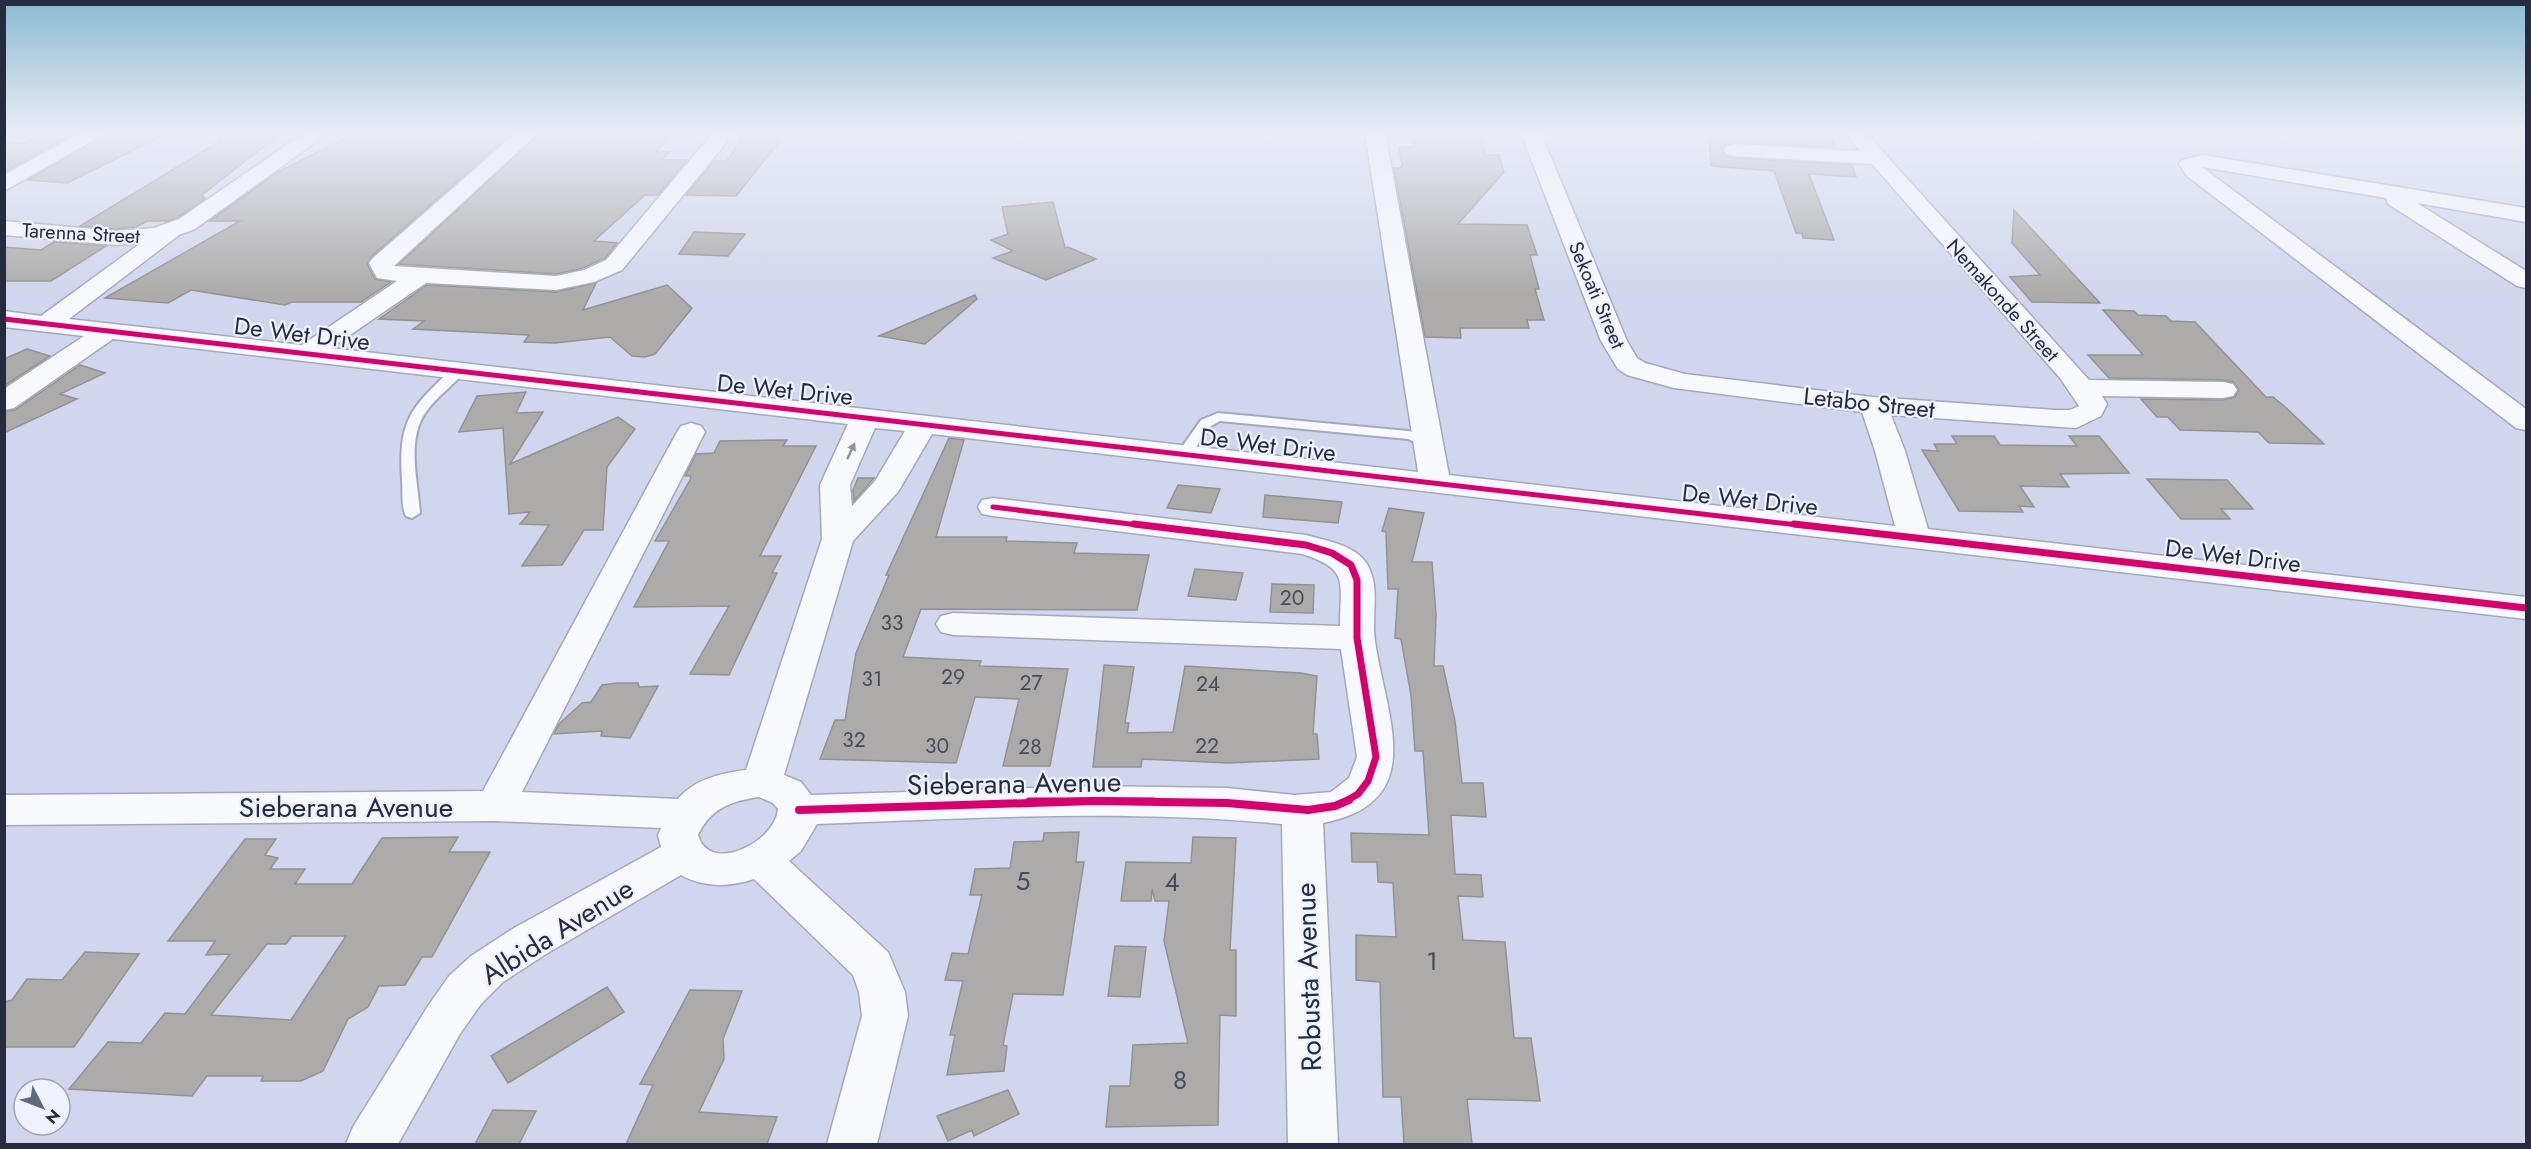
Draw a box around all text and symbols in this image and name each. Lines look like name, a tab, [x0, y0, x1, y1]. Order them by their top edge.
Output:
street label: Tarenna Street	[21, 216, 141, 251]
street label: Nemakonde Street	[1940, 233, 2066, 368]
street label: Sekoati Street	[1561, 237, 1632, 354]
street label: De Wet Drive	[232, 308, 372, 359]
street label: De Wet Drive	[715, 365, 855, 414]
street label: Letabo Street	[1802, 378, 1937, 427]
street label: De Wet Drive	[1198, 419, 1338, 470]
one-way arrow	[846, 442, 855, 459]
street label: De Wet Drive	[1680, 475, 1820, 524]
street label: De Wet Drive	[2163, 530, 2303, 581]
house number: 20	[1280, 583, 1304, 613]
house number: 33	[881, 608, 903, 638]
house number: 29	[941, 662, 965, 692]
house number: 31	[862, 664, 882, 694]
house number: 27	[1020, 668, 1042, 698]
house number: 24	[1196, 669, 1220, 699]
house number: 32	[842, 725, 866, 755]
house number: 30	[925, 731, 949, 761]
house number: 22	[1195, 731, 1219, 761]
house number: 28	[1018, 732, 1042, 762]
street label: Sieberana Avenue	[907, 761, 1121, 806]
street label: Sieberana Avenue	[239, 787, 453, 828]
house number: 5	[1016, 862, 1030, 900]
house number: 4	[1164, 863, 1180, 901]
street label: Albida Avenue	[473, 868, 642, 995]
street label: Robusta Avenue	[1285, 882, 1332, 1072]
house number: 1	[1426, 942, 1438, 980]
house number: 8	[1173, 1061, 1187, 1099]
north arrow	[12, 1077, 72, 1137]
text: N	[40, 1104, 66, 1129]

